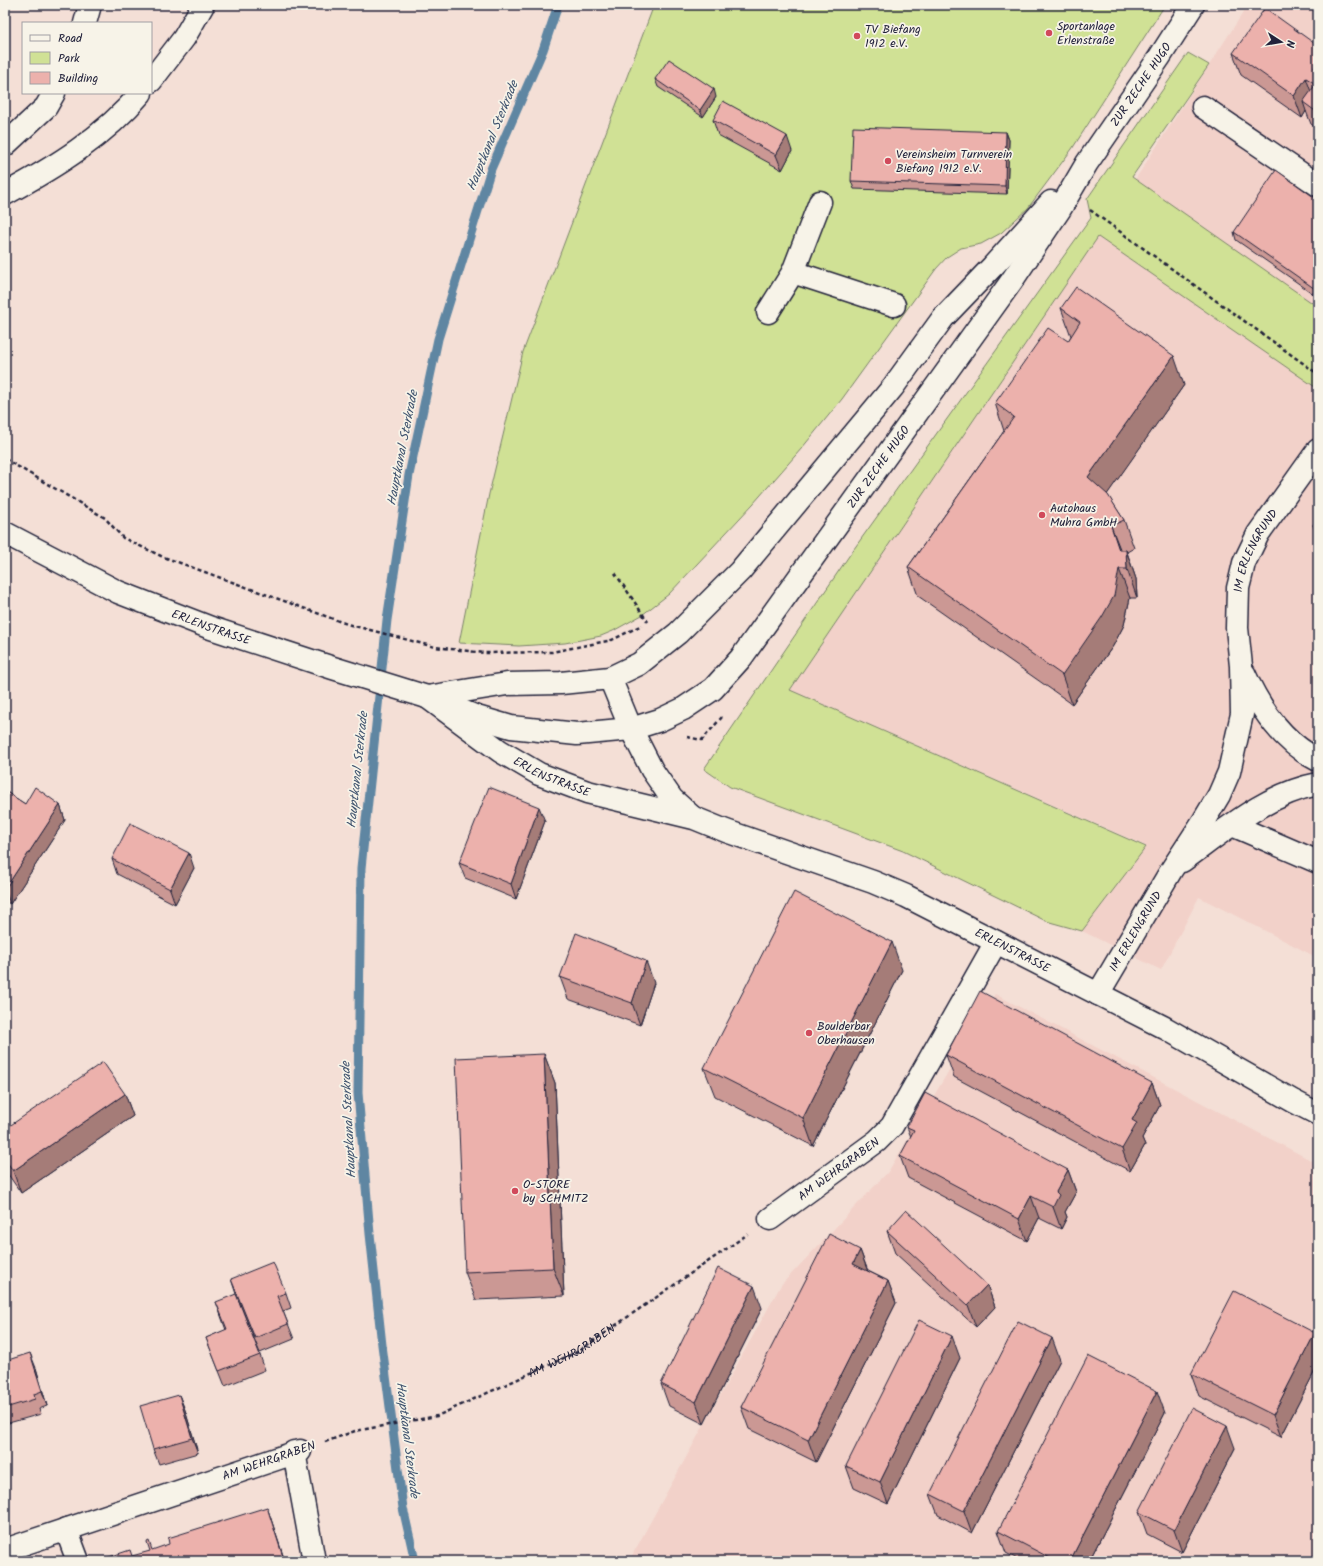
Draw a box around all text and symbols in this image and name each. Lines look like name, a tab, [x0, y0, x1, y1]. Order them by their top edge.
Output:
place label: Sportanlage Erlenstraße	[1057, 17, 1115, 50]
place label: TV Biefang 1912 e.V.	[865, 20, 921, 53]
legend	[22, 22, 152, 94]
north arrow	[1261, 22, 1301, 62]
marker: Sportanlage Erlenstraße	[1044, 28, 1054, 38]
text: Road	[58, 29, 83, 48]
marker: TV Biefang 1912 e.V.	[852, 31, 862, 41]
street label: ZUR ZECHE HUGO	[1105, 38, 1176, 130]
text: N	[1280, 39, 1299, 49]
text: Park	[58, 49, 80, 68]
text: Building	[58, 69, 98, 88]
water label: Hauptkanal Sterkrade	[461, 77, 525, 194]
place label: Vereinsheim Turnverein Biefang 1912 e.V.	[896, 145, 1012, 178]
marker: Vereinsheim Turnverein Biefang 1912 e.V.	[883, 156, 893, 166]
water label: Hauptkanal Sterkrade	[382, 388, 425, 507]
street label: ZUR ZECHE HUGO	[842, 421, 915, 512]
place label: Autohaus Muhra GmbH	[1050, 499, 1117, 532]
street label: IM ERLENGRUND	[1228, 505, 1283, 593]
marker: Autohaus Muhra GmbH	[1037, 510, 1047, 520]
street label: ERLENSTRASSE	[169, 604, 254, 650]
water label: Hauptkanal Sterkrade	[341, 710, 375, 829]
street label: ERLENSTRASSE	[510, 751, 594, 802]
street label: IM ERLENGRUND	[1104, 887, 1167, 975]
street label: ERLENSTRASSE	[971, 923, 1055, 978]
place label: Boulderbar Oberhausen	[817, 1017, 875, 1050]
marker: Boulderbar Oberhausen	[804, 1028, 814, 1038]
water label: Hauptkanal Sterkrade	[335, 1060, 363, 1179]
street label: AM WEHRGRABEN	[794, 1133, 884, 1205]
place label: O-STORE by SCHMITZ	[523, 1175, 588, 1208]
marker: O-STORE by SCHMITZ	[510, 1186, 520, 1196]
street label: AM WEHRGRABEN	[525, 1319, 619, 1383]
water label: Hauptkanal Sterkrade	[389, 1381, 425, 1500]
street label: AM WEHRGRABEN	[220, 1436, 318, 1486]

